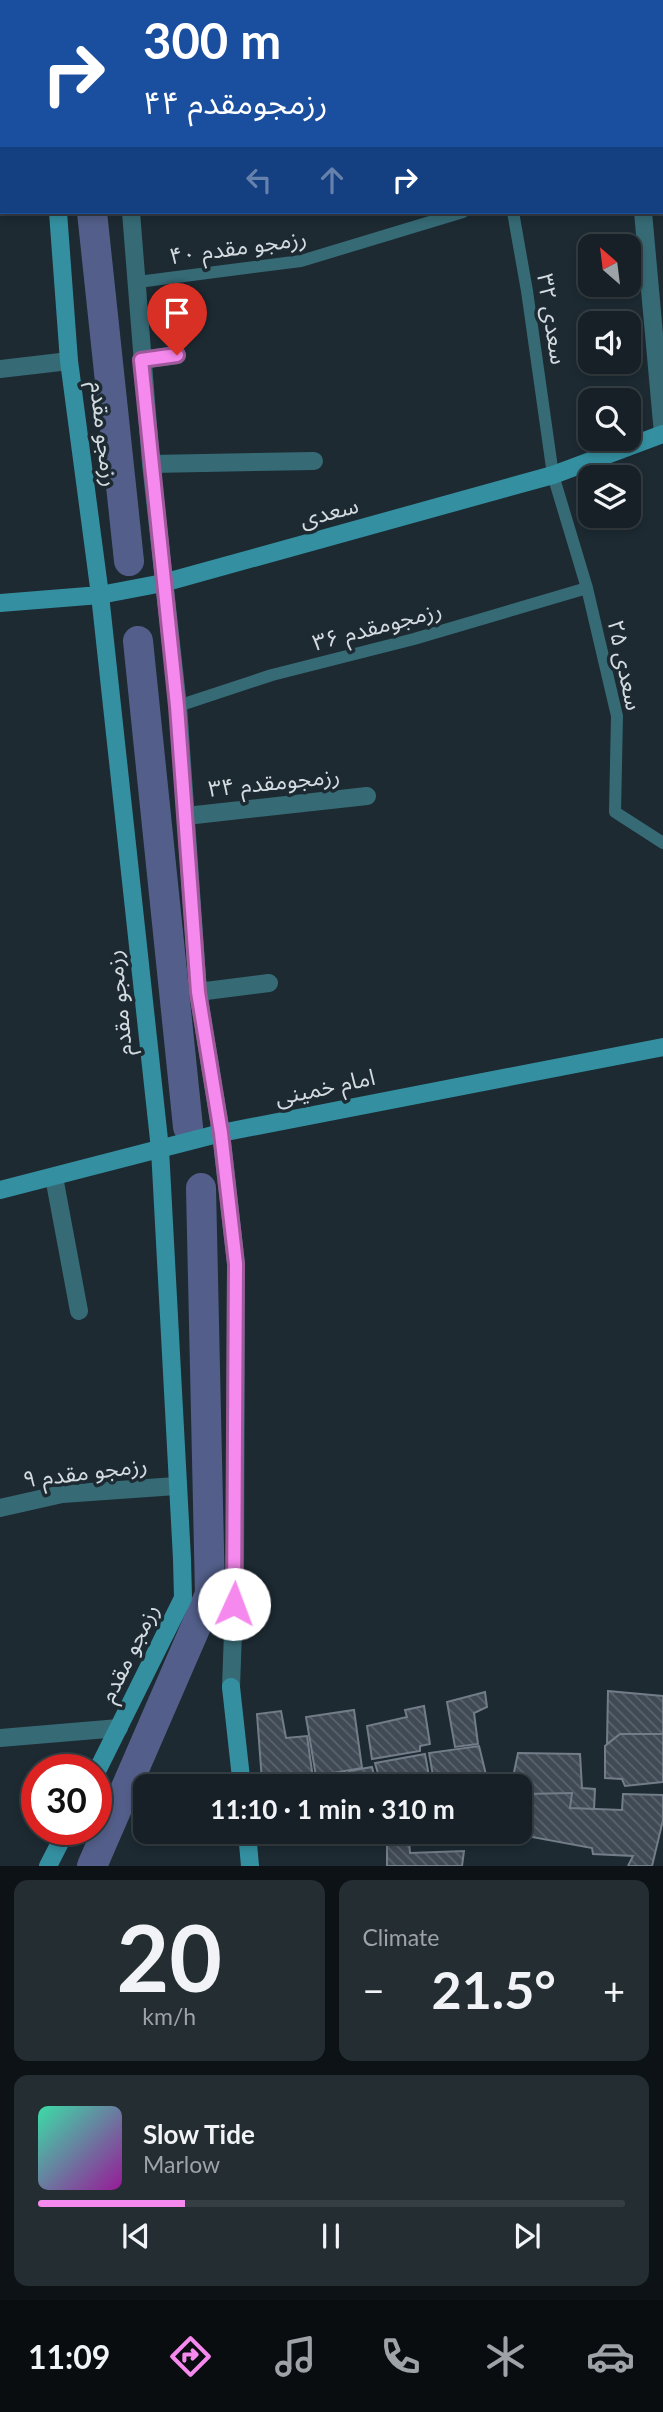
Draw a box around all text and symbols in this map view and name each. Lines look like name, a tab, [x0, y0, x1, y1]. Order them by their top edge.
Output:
text: 300 m	[143, 11, 281, 69]
icon: right	[28, 28, 119, 119]
text: رزمجومقدم ۴۴	[143, 82, 327, 121]
icon: left	[240, 161, 278, 199]
icon: ahead	[313, 161, 351, 199]
icon: right	[386, 161, 424, 199]
street label: رزمجو مقدم ۴۰	[167, 223, 309, 274]
north arrow	[578, 234, 640, 298]
map controls	[578, 234, 641, 528]
street label: سعدی ۳۲	[532, 271, 574, 366]
pin	[147, 283, 207, 355]
icon: arrive	[158, 294, 196, 332]
button: sound	[578, 311, 641, 374]
street label: رزمجو مقدم	[80, 379, 125, 489]
button: search	[578, 388, 641, 451]
button: layers	[578, 465, 641, 528]
street label: سعدی	[296, 490, 361, 532]
street label: رزمجومقدم ۳۶	[309, 594, 446, 661]
street label: سعدی ۲۵	[603, 617, 649, 713]
street label: رزمجومقدم ۳۴	[207, 760, 342, 807]
street label: رزمجو مقدم	[99, 948, 142, 1057]
street label: امام خمینی	[272, 1062, 378, 1115]
street label: رزمجو مقدم ۹	[21, 1449, 149, 1498]
position arrow	[197, 1567, 271, 1641]
street label: رزمجو مقدم	[92, 1599, 168, 1709]
speed limit sign: 30	[21, 1754, 112, 1845]
text: 11:10 · 1 min · 310 m	[210, 1793, 455, 1825]
text: 20	[116, 1902, 222, 2011]
text: Climate	[363, 1923, 439, 1951]
text: 21.5°	[432, 1958, 556, 2020]
text: −	[363, 1967, 385, 2013]
text: +	[603, 1967, 625, 2013]
text: km/h	[142, 2002, 196, 2030]
text: Slow Tide	[143, 2118, 255, 2150]
text: Marlow	[143, 2150, 220, 2178]
icon: previous	[117, 2217, 155, 2255]
icon: pause	[312, 2217, 350, 2255]
icon: next	[508, 2217, 546, 2255]
icon: directions	[166, 2332, 215, 2381]
icon: music	[271, 2332, 320, 2381]
icon: phone	[376, 2332, 425, 2381]
icon: climate	[481, 2332, 530, 2381]
icon: car	[586, 2332, 635, 2381]
text: 11:09	[28, 2337, 110, 2376]

